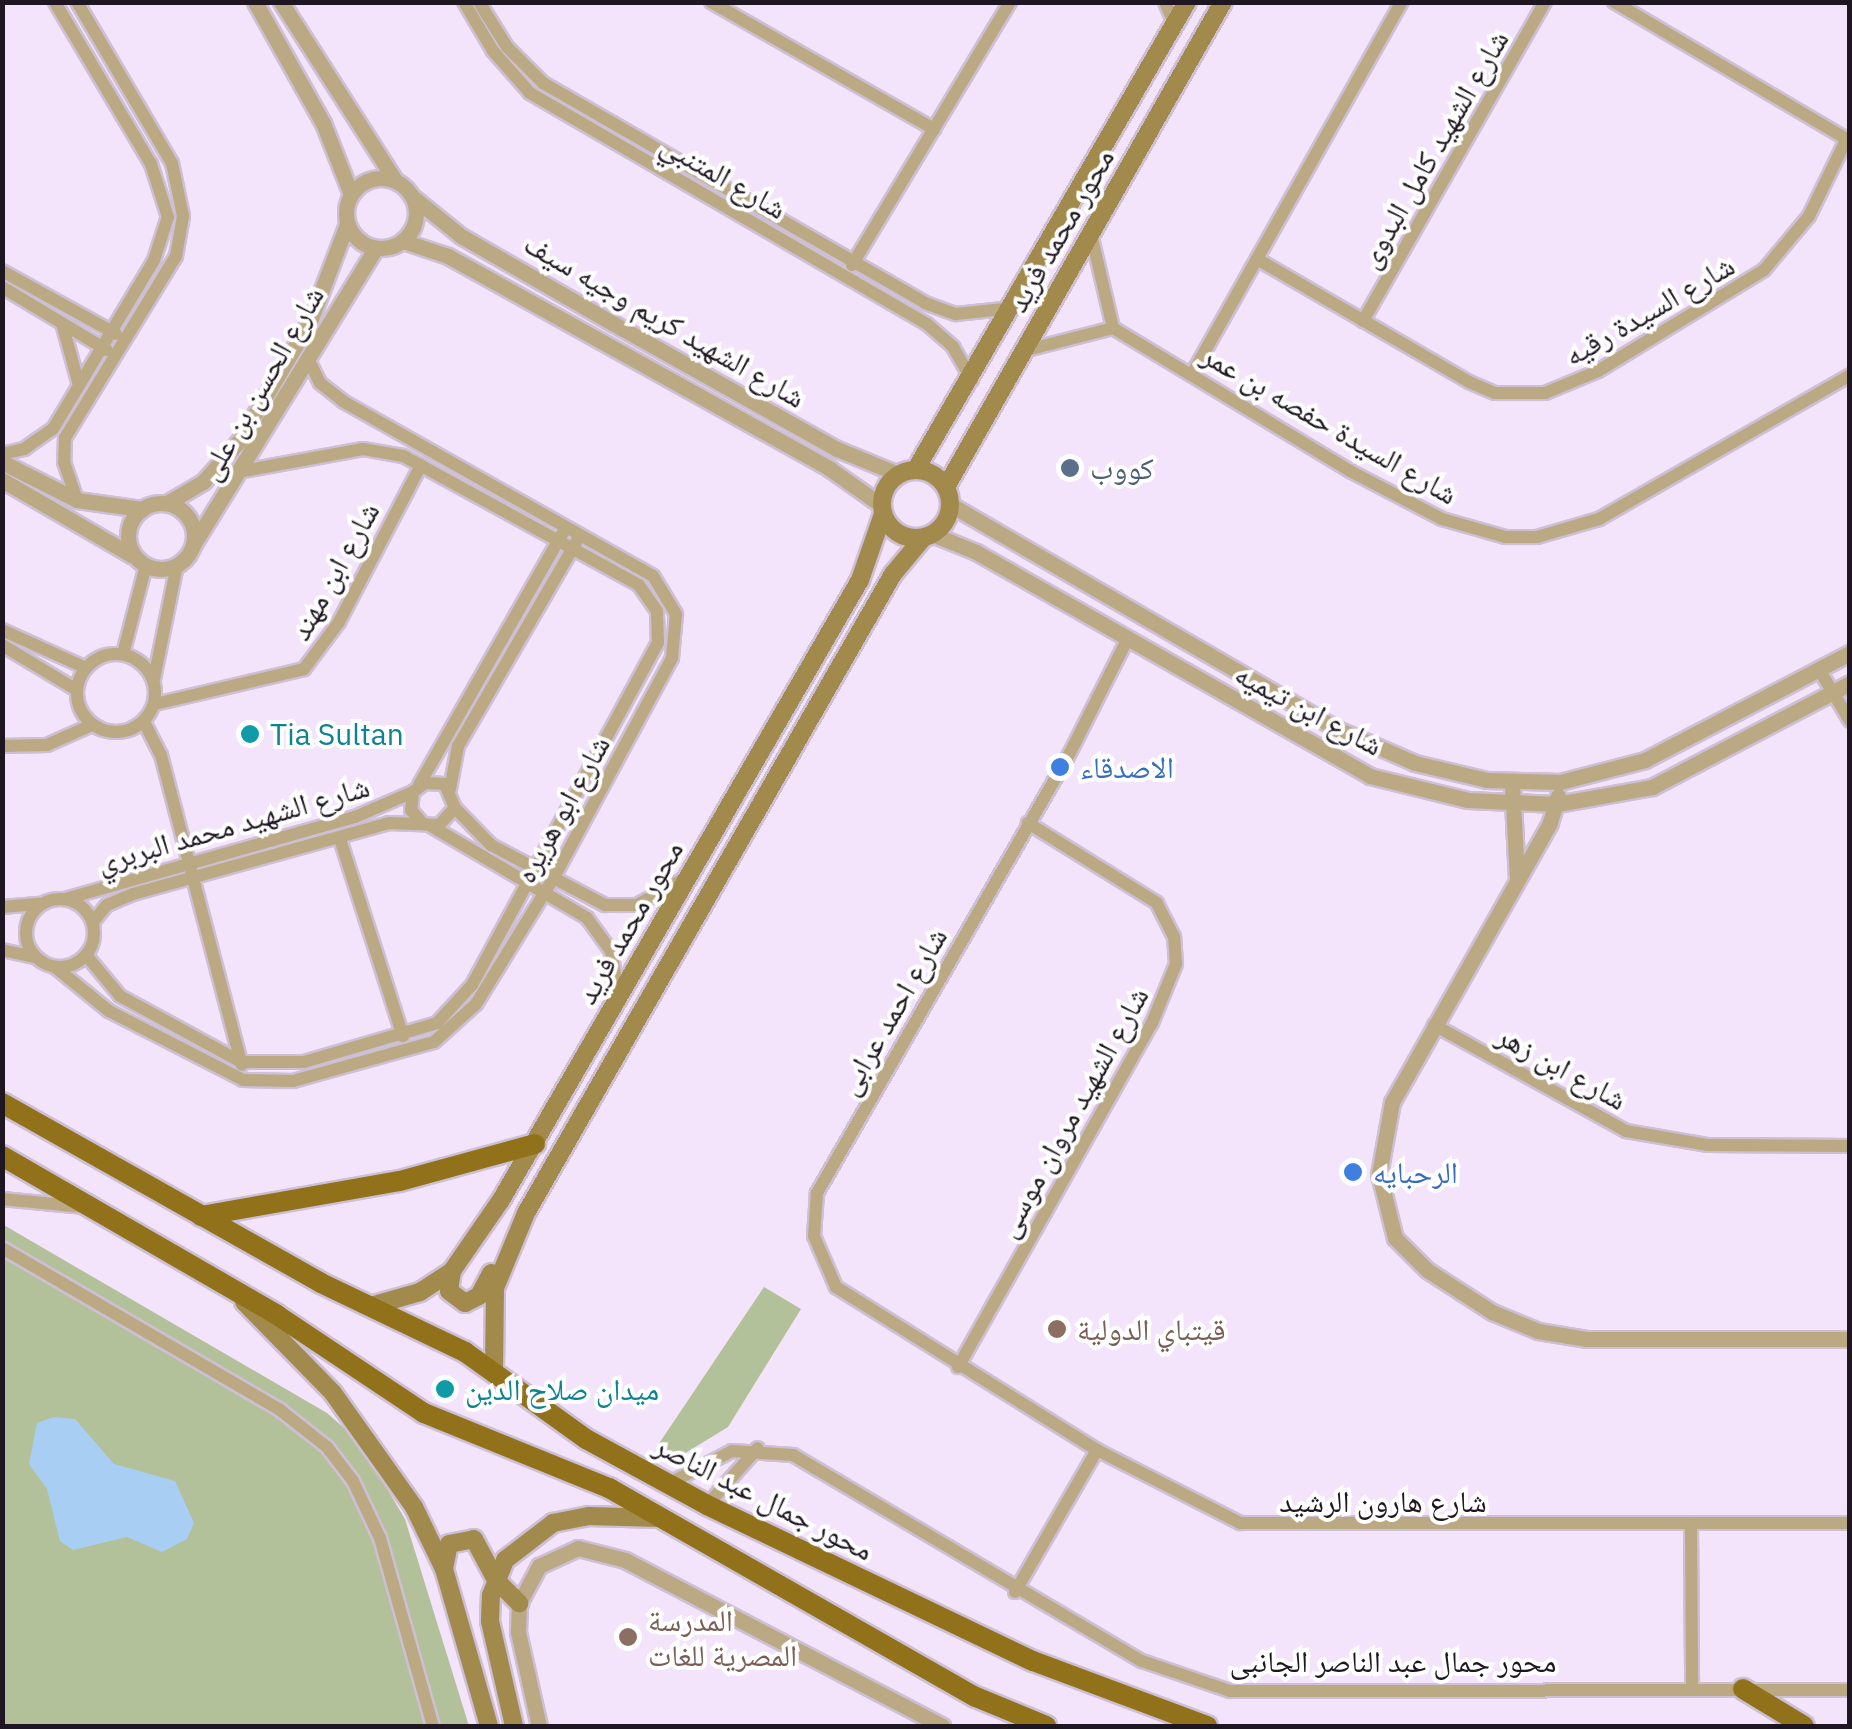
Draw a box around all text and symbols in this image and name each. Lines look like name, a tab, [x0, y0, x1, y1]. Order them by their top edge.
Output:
street label: شارع الشهيد كامل البدوى	[1350, 24, 1516, 274]
street label: شارع المتنبي	[655, 126, 793, 226]
street label: محور محمد فريد	[999, 142, 1121, 318]
street label: شارع الشهيد كريم وجيه سيف	[518, 225, 812, 415]
street label: شارع السيدة رقيه	[1558, 247, 1740, 373]
street label: شارع الحسن بن على	[191, 280, 331, 486]
street label: شارع السيدة حفصه بن عمر	[1196, 336, 1464, 512]
place label: كووب	[1090, 450, 1154, 486]
marker: كووب	[1059, 457, 1081, 479]
street label: شارع ابن مهند	[281, 496, 387, 646]
street label: شارع ابن تيميه	[1229, 655, 1389, 763]
place label: Tia Sultan	[270, 716, 404, 752]
marker: Tia Sultan	[239, 723, 261, 745]
street label: شارع ابو هريره	[507, 729, 617, 889]
place label: الاصدقاء	[1080, 749, 1174, 785]
marker: الاصدقاء	[1049, 756, 1071, 778]
street label: شارع الشهيد محمد البربري	[93, 768, 373, 880]
street label: محور محمد فريد	[568, 834, 690, 1010]
street label: شارع احمد عرابى	[830, 921, 954, 1101]
street label: شارع الشهيد مروان موسى	[988, 981, 1156, 1243]
street label: شارع ابن زهر	[1491, 1017, 1633, 1117]
place label: الرحبايه	[1373, 1154, 1458, 1190]
marker: الرحبايه	[1342, 1161, 1364, 1183]
place label: قيتباي الدولية	[1077, 1311, 1226, 1347]
marker: قيتباي الدولية	[1046, 1318, 1068, 1340]
place label: ميدان صلاح الدين	[465, 1371, 659, 1407]
marker: ميدان صلاح الدين	[434, 1378, 456, 1400]
street label: محور جمال عبد الناصر	[648, 1426, 880, 1568]
street label: شارع هارون الرشيد	[1279, 1483, 1487, 1519]
place label: المدرسة المصرية للغات	[648, 1602, 797, 1672]
marker: المدرسة المصرية للغات	[617, 1626, 639, 1648]
street label: محور جمال عبد الناصر الجانبى	[1230, 1643, 1556, 1679]

